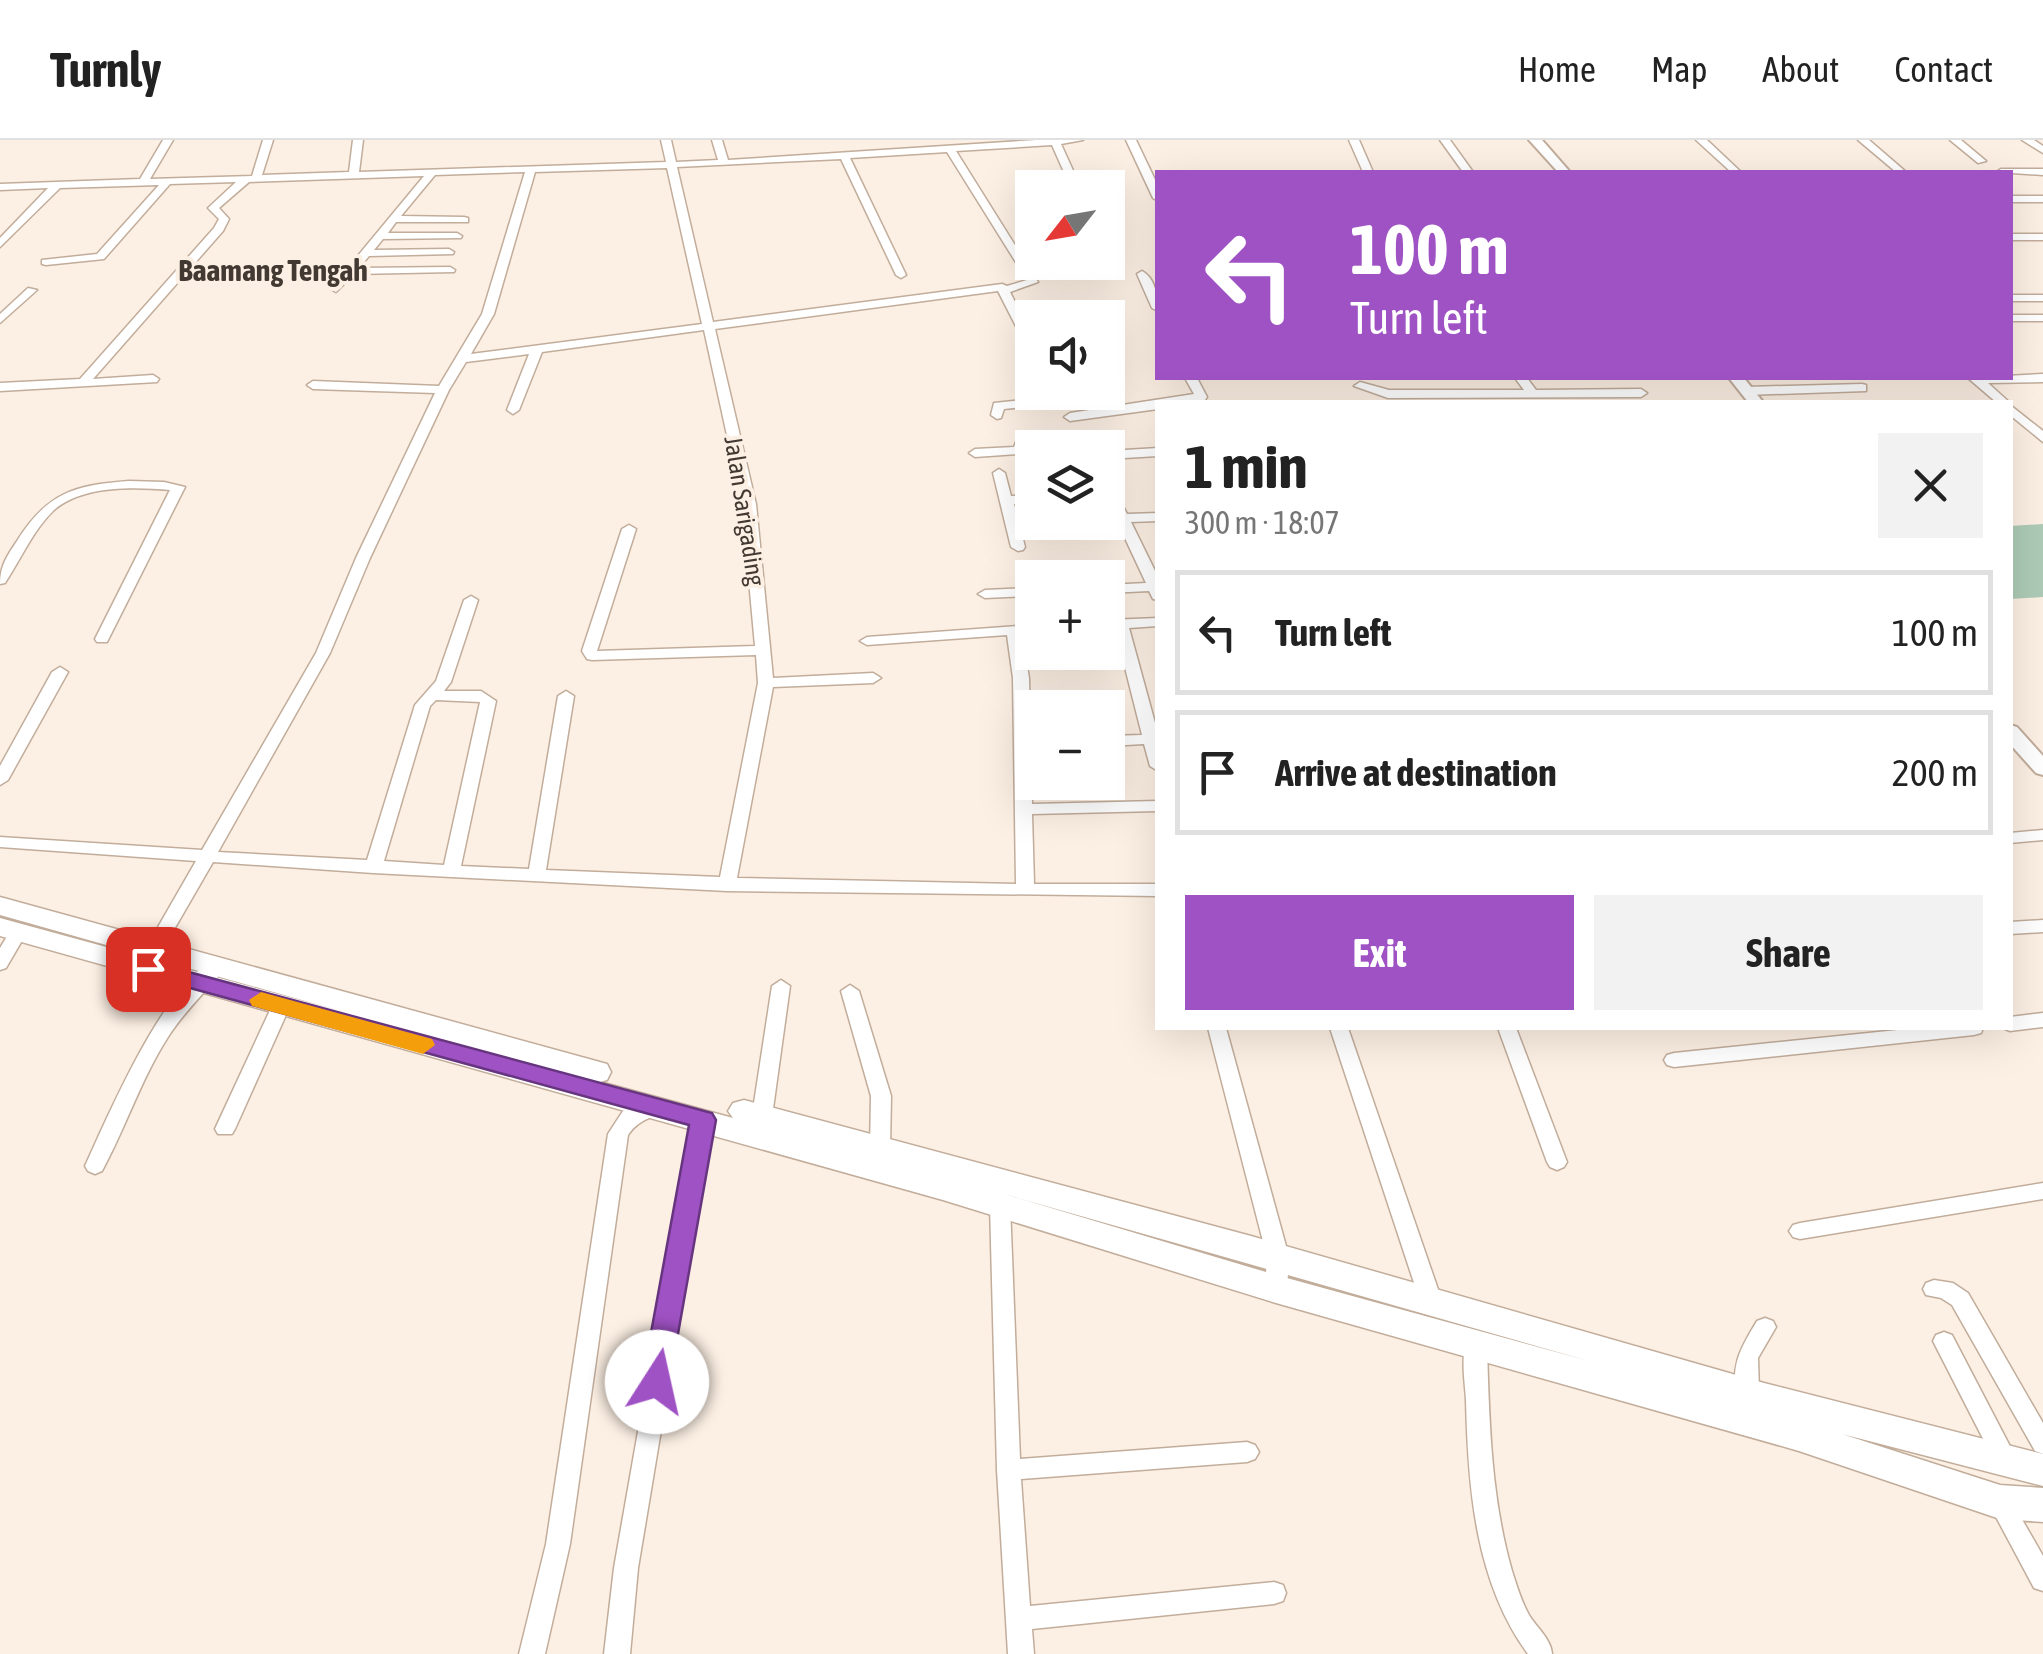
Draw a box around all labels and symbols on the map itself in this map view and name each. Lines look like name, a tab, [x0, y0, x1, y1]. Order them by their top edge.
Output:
north arrow	[1015, 170, 1125, 280]
district label: Baamang Tengah	[178, 253, 368, 287]
street label: Jalan Sarigading	[719, 434, 771, 588]
pin	[106, 927, 191, 1012]
position arrow	[605, 1330, 709, 1434]

